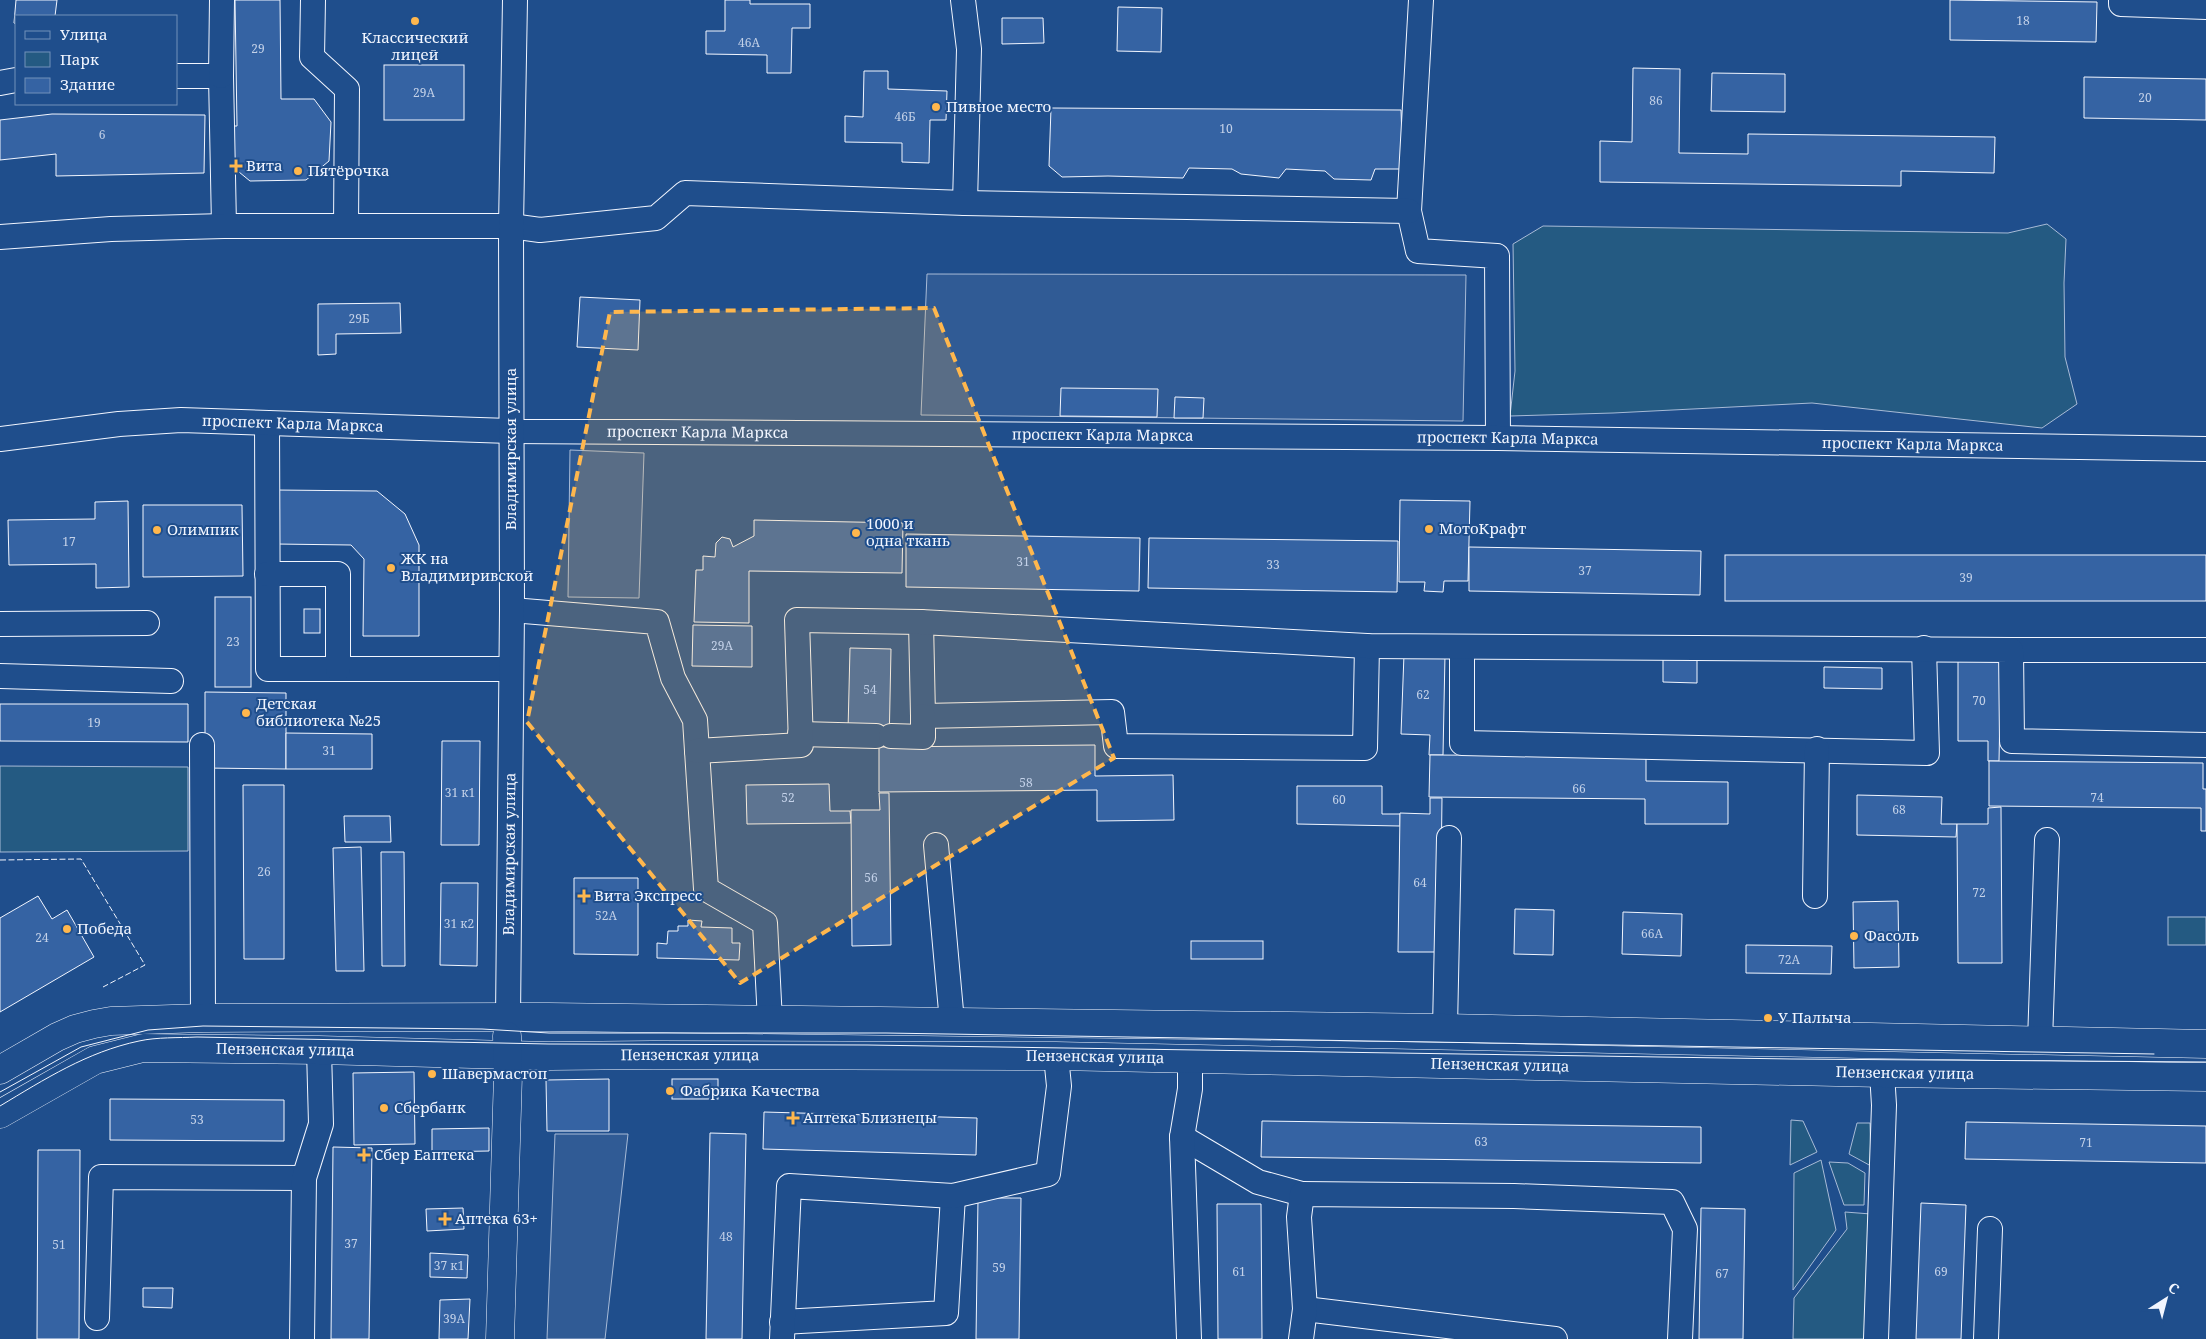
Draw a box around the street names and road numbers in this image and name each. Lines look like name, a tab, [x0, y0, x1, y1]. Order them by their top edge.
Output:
street label: Владимирская улица	[500, 368, 520, 530]
street label: проспект Карла Маркса	[202, 410, 384, 436]
street label: проспект Карла Маркса	[607, 421, 789, 442]
street label: проспект Карла Маркса	[1012, 424, 1194, 445]
street label: проспект Карла Маркса	[1417, 426, 1599, 449]
street label: проспект Карла Маркса	[1822, 432, 2004, 455]
street label: Владимирская улица	[498, 773, 519, 935]
street label: Пензенская улица	[216, 1038, 355, 1060]
street label: Пензенская улица	[621, 1044, 760, 1064]
street label: Пензенская улица	[1026, 1045, 1165, 1067]
street label: Пензенская улица	[1430, 1053, 1570, 1076]
street label: Пензенская улица	[1835, 1061, 1975, 1083]

